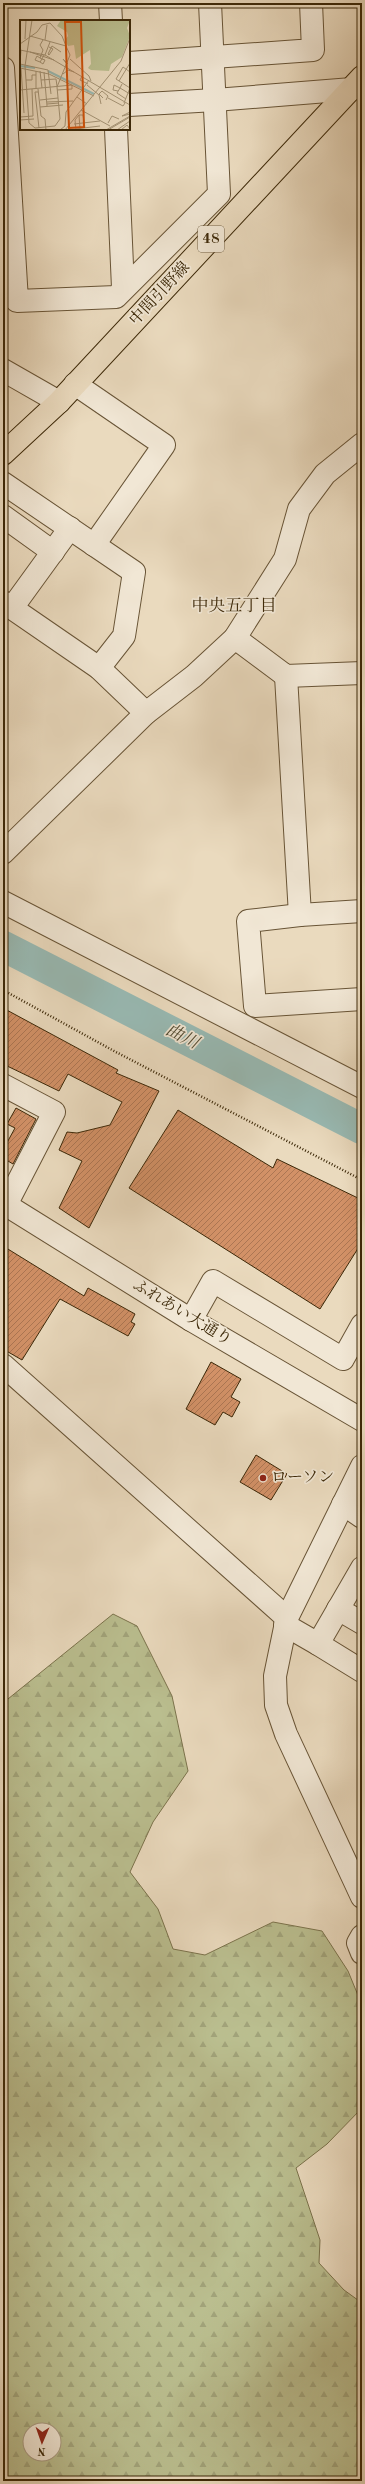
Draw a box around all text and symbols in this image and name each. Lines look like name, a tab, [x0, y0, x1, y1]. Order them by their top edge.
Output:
inset map	[20, 20, 130, 130]
road number: 48	[198, 226, 224, 252]
street label: 中間引野線	[125, 258, 193, 329]
district label: 中央五丁目	[192, 596, 277, 615]
water label: 曲川	[163, 1020, 204, 1053]
street label: ふれあい大通り	[130, 1276, 235, 1349]
place label: ローソン	[271, 1470, 334, 1486]
marker: ローソン	[258, 1473, 268, 1483]
north arrow	[22, 2422, 62, 2462]
text: N	[37, 2445, 46, 2456]

